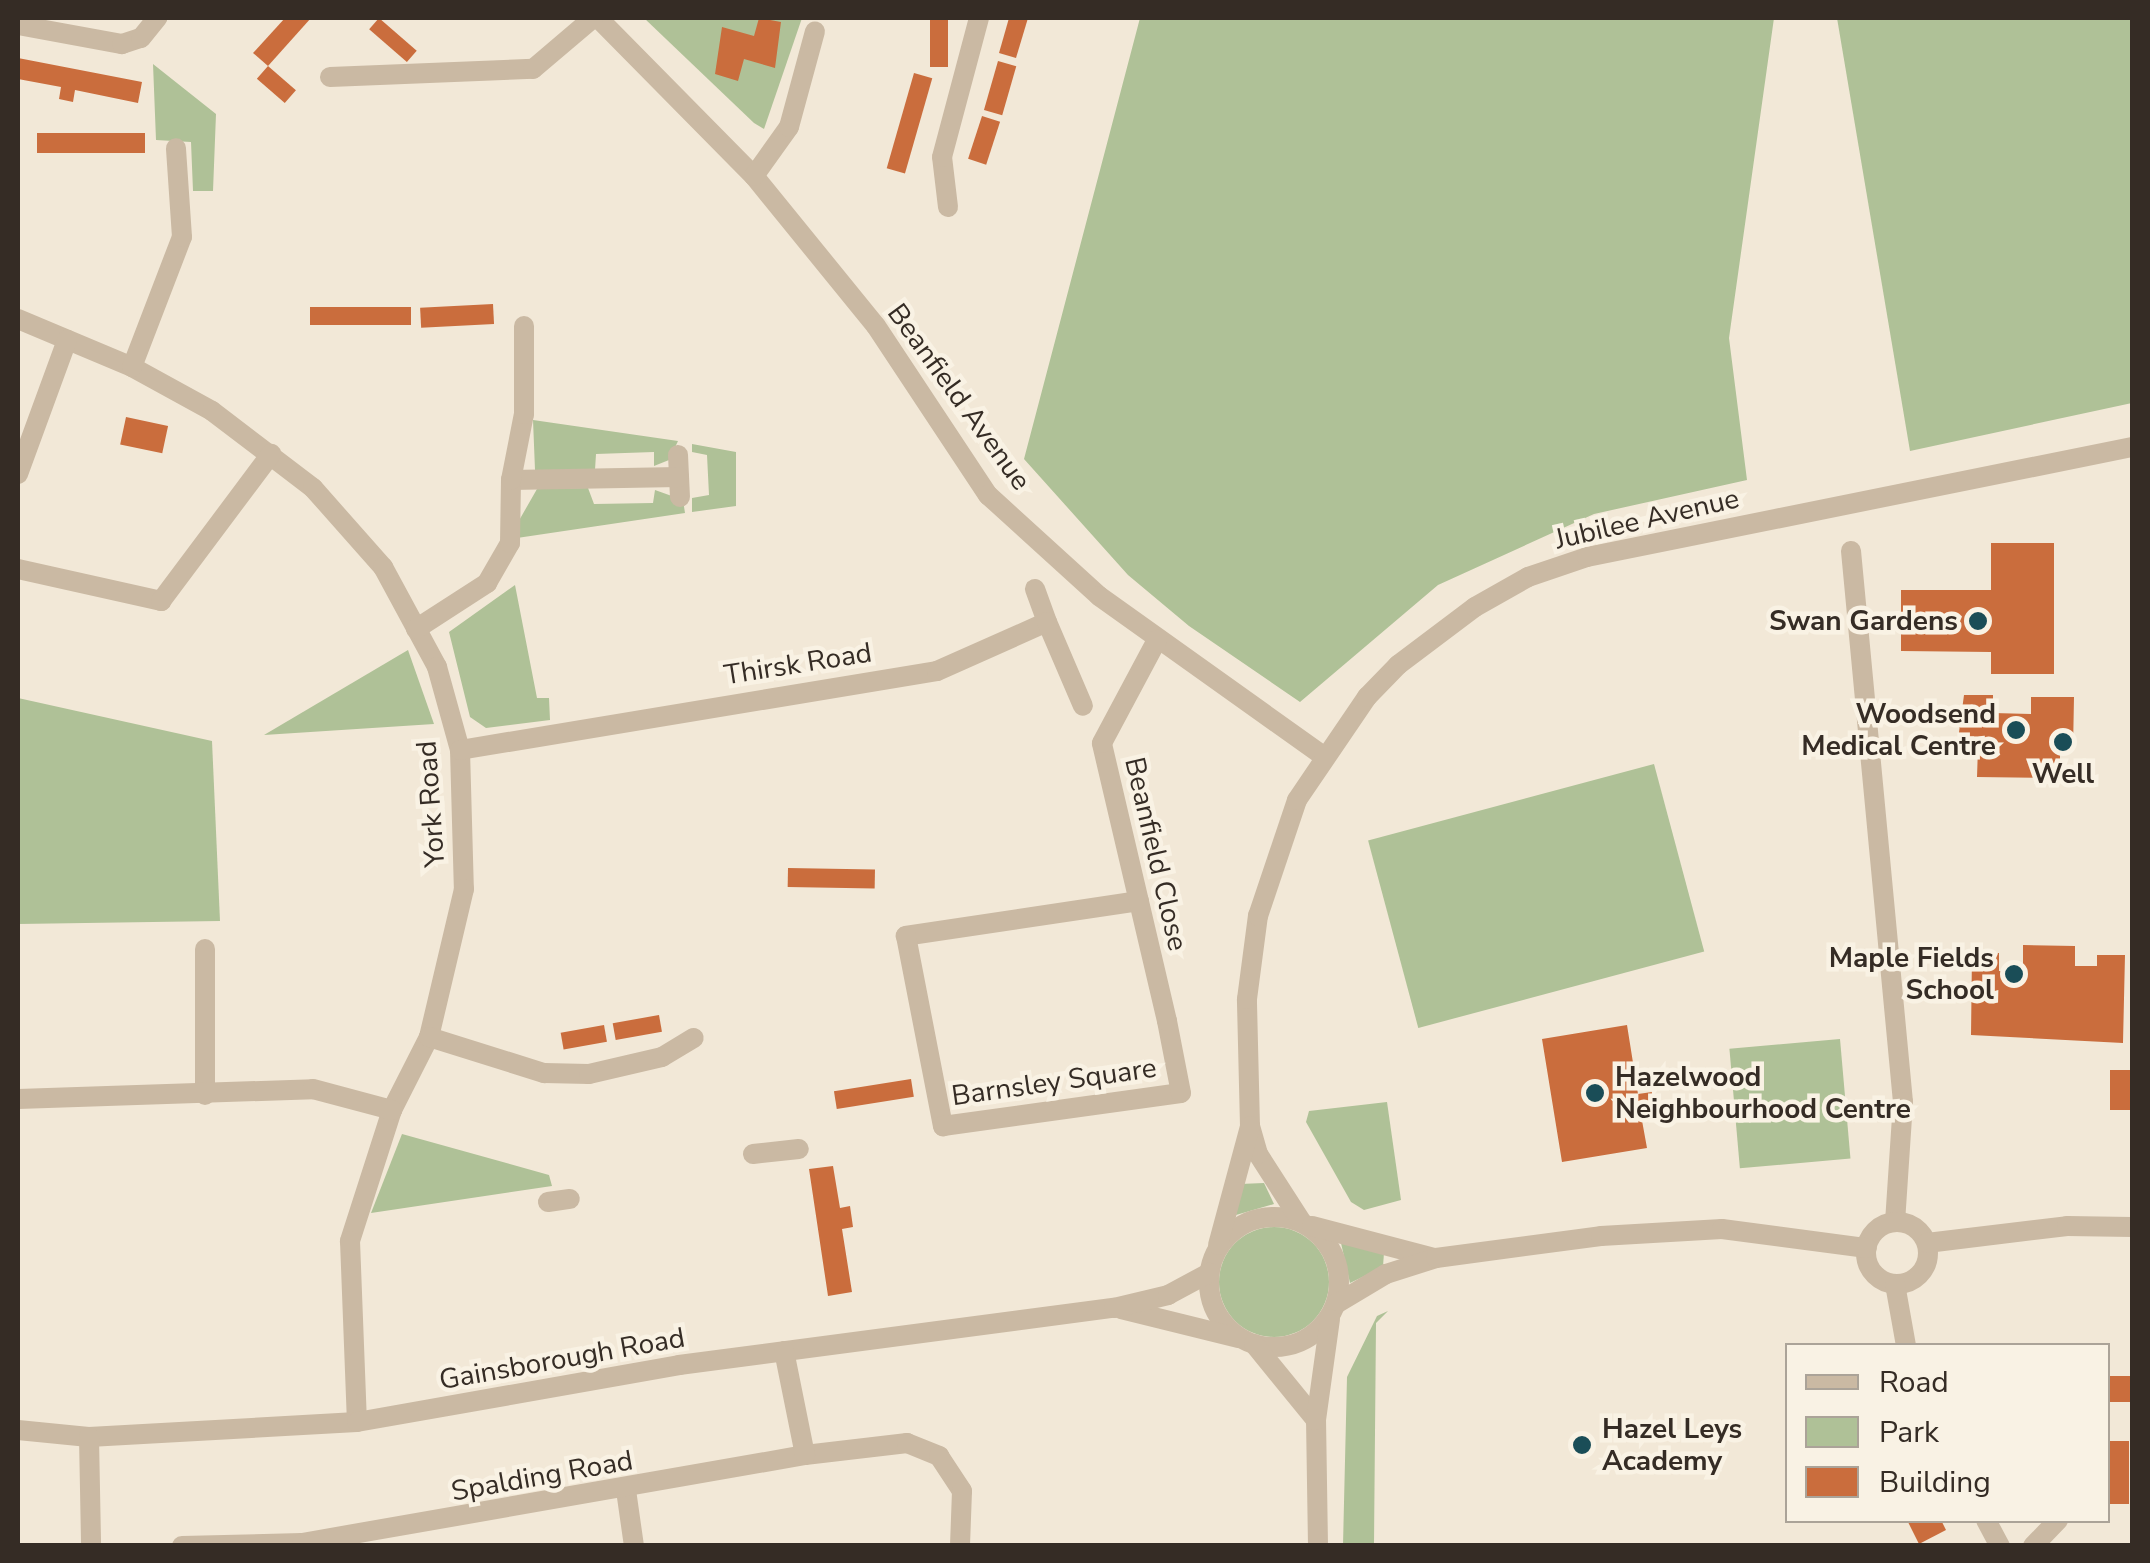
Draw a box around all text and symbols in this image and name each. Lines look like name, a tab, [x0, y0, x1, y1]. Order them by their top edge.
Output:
street label: Beanfield Avenue	[880, 297, 1038, 497]
street label: Jubilee Avenue	[1552, 481, 1742, 557]
place label: Swan Gardens	[1769, 604, 1958, 638]
marker: Swan Gardens	[1967, 610, 1989, 632]
street label: Thirsk Road	[722, 636, 874, 692]
place label: Woodsend Medical Centre	[1801, 697, 1996, 763]
marker: Woodsend Medical Centre	[2005, 719, 2027, 741]
marker: Well	[2052, 731, 2074, 753]
street label: York Road	[410, 740, 452, 868]
street label: Beanfield Close	[1117, 754, 1195, 954]
place label: Well	[2032, 757, 2094, 791]
place label: Maple Fields School	[1829, 941, 1994, 1007]
marker: Maple Fields School	[2003, 963, 2025, 985]
street label: Barnsley Square	[949, 1051, 1159, 1113]
place label: Hazelwood Neighbourhood Centre	[1615, 1060, 1911, 1126]
marker: Hazelwood Neighbourhood Centre	[1584, 1082, 1606, 1104]
street label: Gainsborough Road	[437, 1321, 687, 1397]
legend	[1785, 1343, 2110, 1523]
text: Road	[1879, 1362, 1949, 1403]
place label: Hazel Leys Academy	[1602, 1412, 1742, 1478]
text: Park	[1879, 1412, 1939, 1453]
marker: Hazel Leys Academy	[1571, 1434, 1593, 1456]
street label: Spalding Road	[448, 1443, 636, 1509]
text: Building	[1879, 1462, 1991, 1503]

